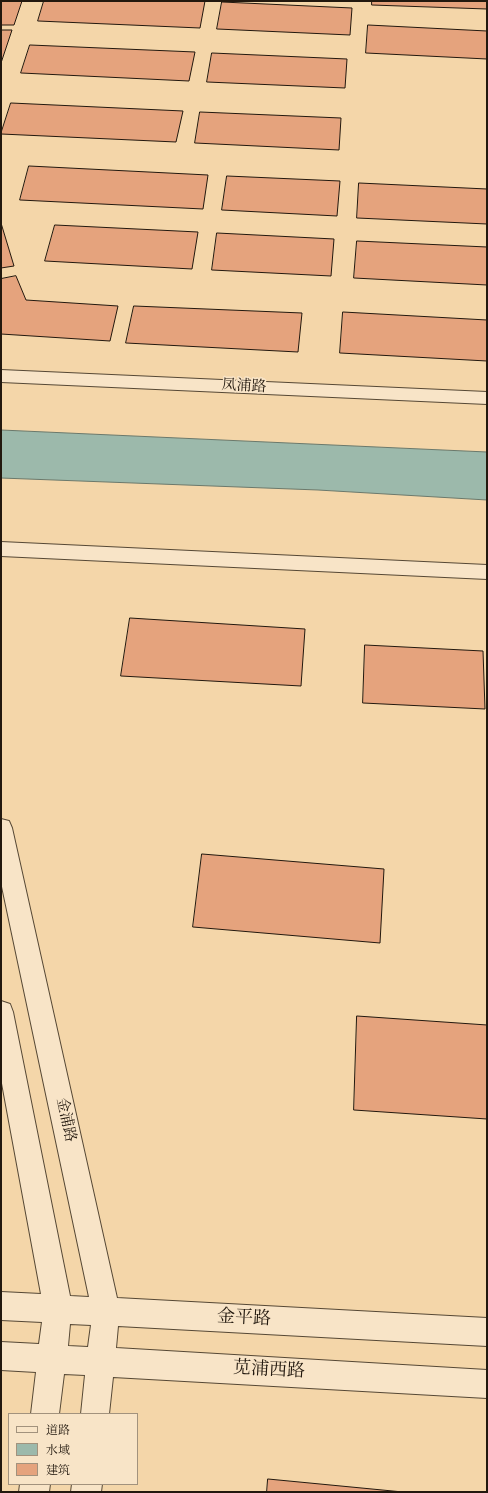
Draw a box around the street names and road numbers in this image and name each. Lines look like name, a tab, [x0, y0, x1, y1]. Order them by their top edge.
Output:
street label: 凤浦路	[221, 377, 267, 397]
street label: 金浦路	[52, 1096, 78, 1144]
street label: 金平路	[216, 1307, 272, 1331]
street label: 苋浦西路	[232, 1358, 306, 1384]

